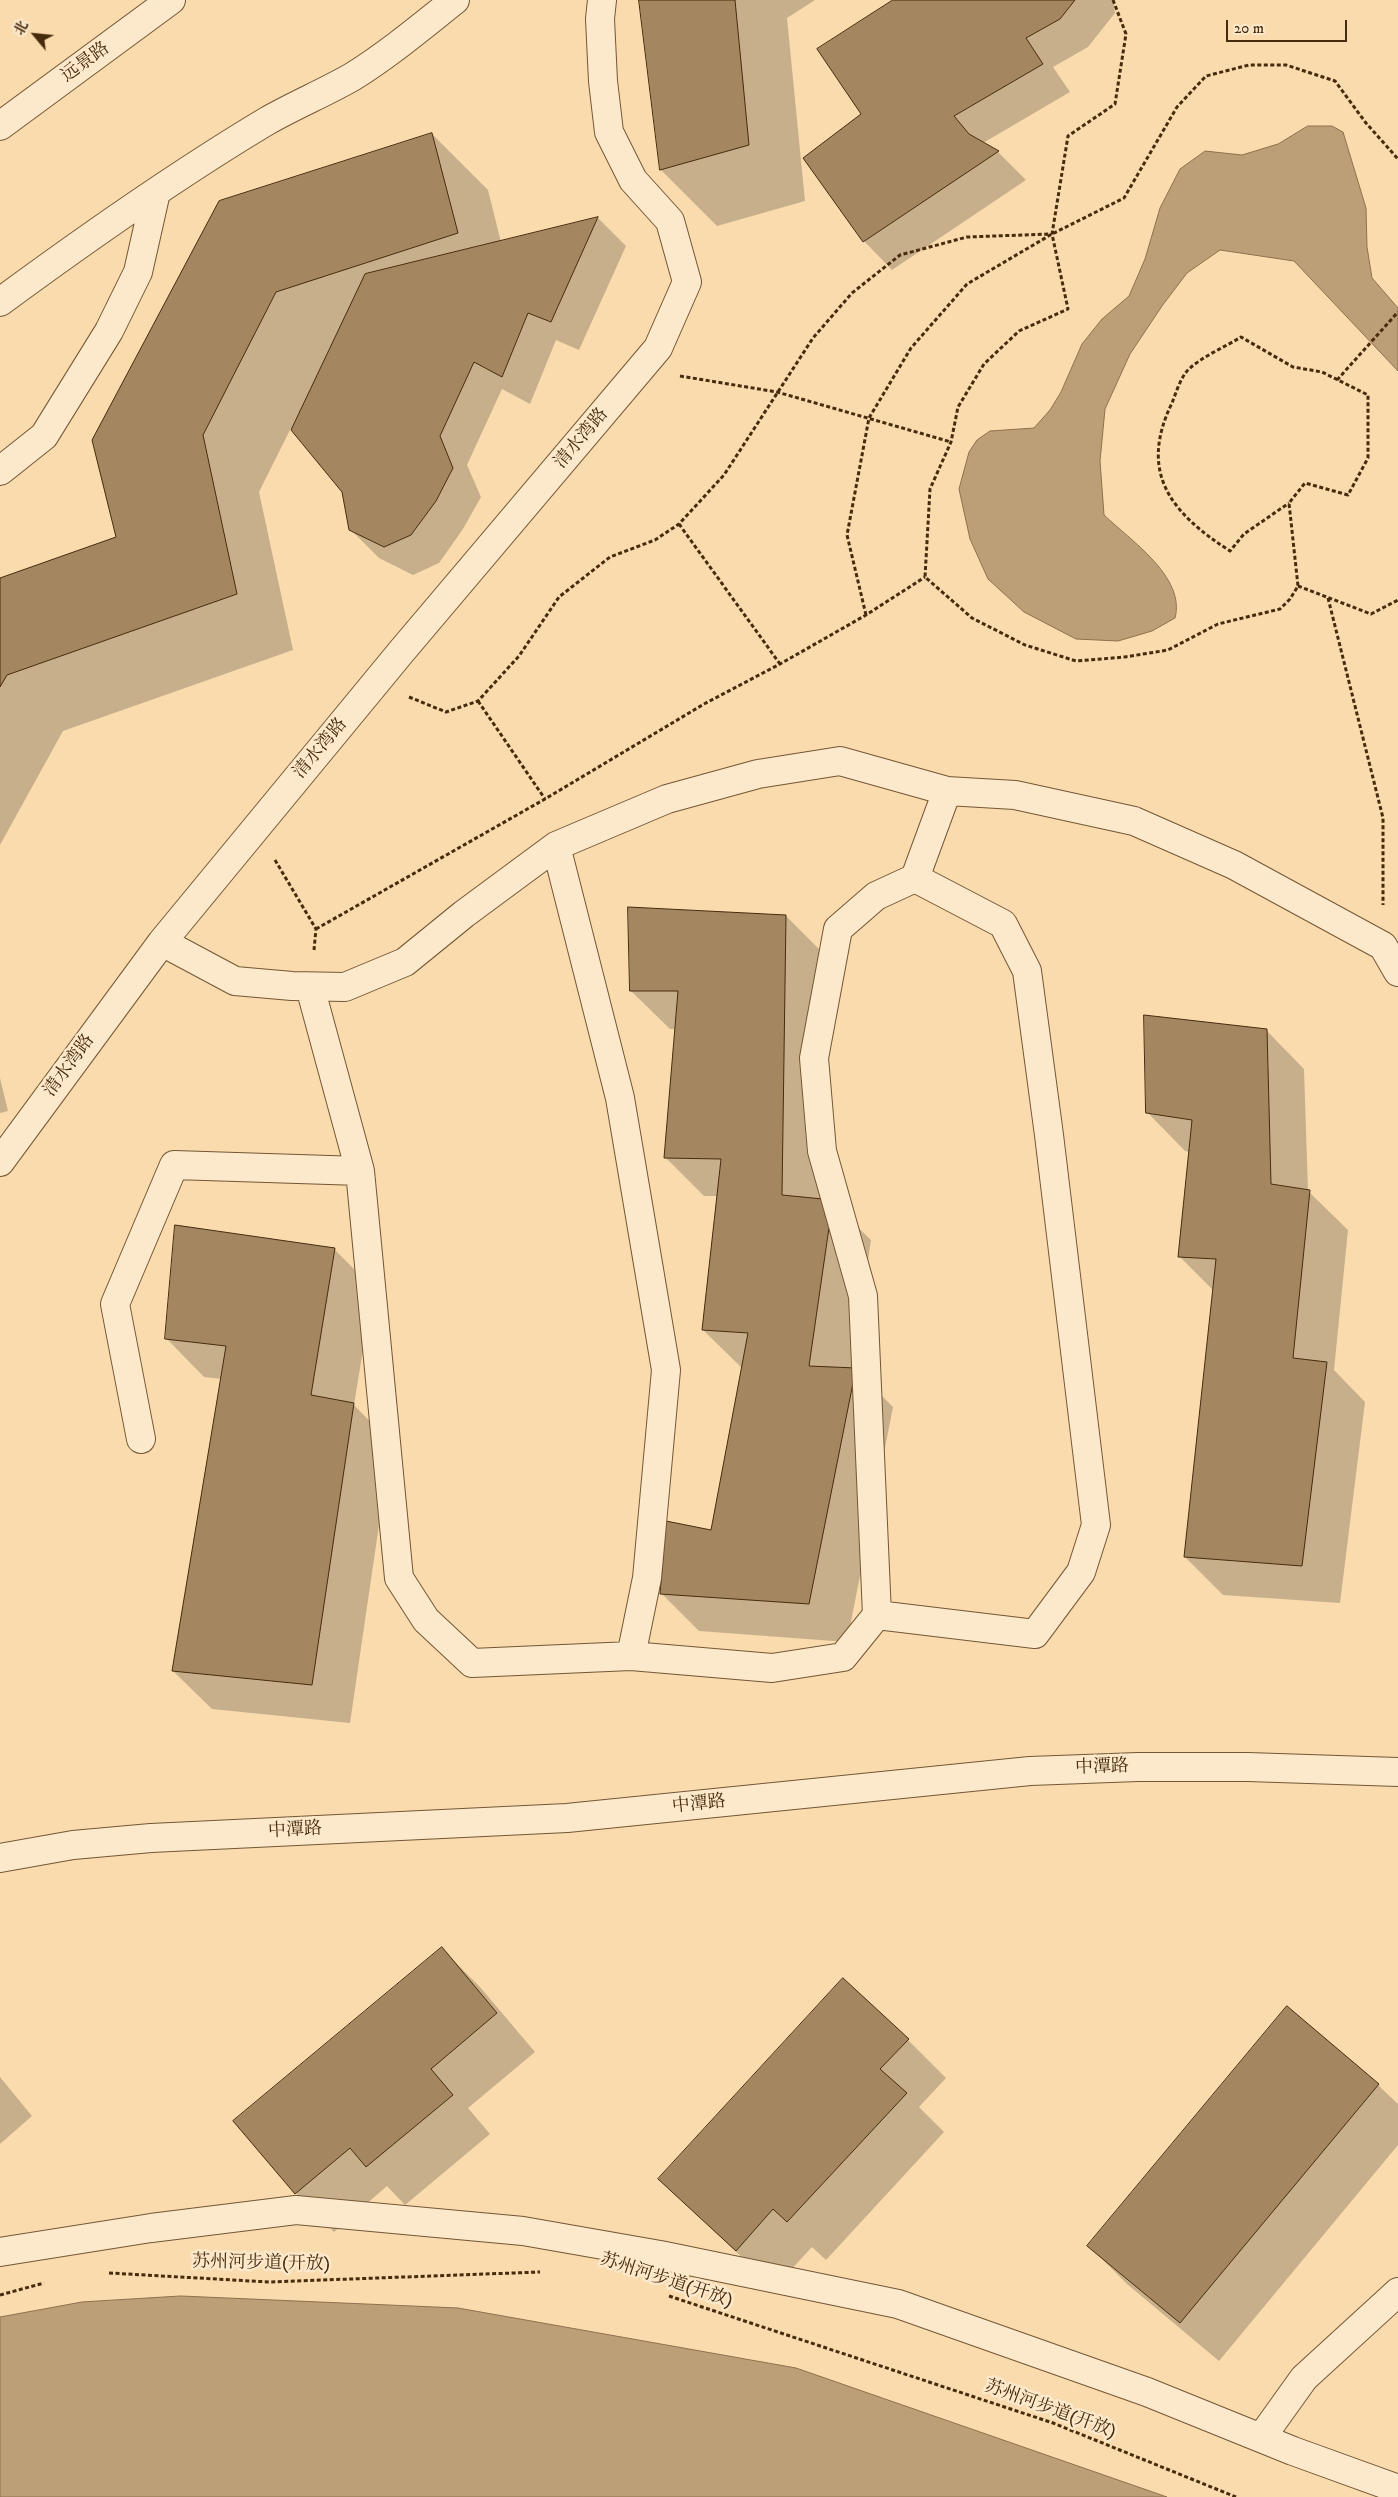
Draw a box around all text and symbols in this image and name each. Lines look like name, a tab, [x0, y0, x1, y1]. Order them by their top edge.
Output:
north arrow	[10, 10, 60, 60]
scale bar	[1228, 10, 1349, 42]
text: 北	[11, 18, 33, 38]
text: 20 m	[1234, 19, 1264, 38]
street label: 远景路	[58, 38, 114, 88]
street label: 清水湾路	[551, 404, 613, 474]
street label: 清水湾路	[290, 714, 352, 784]
street label: 清水湾路	[40, 1031, 100, 1101]
street label: 中潭路	[1075, 1756, 1129, 1780]
street label: 中潭路	[671, 1791, 727, 1819]
street label: 中潭路	[267, 1819, 323, 1843]
street label: 苏州河步道(开放)	[597, 2249, 735, 2313]
street label: 苏州河步道(开放)	[192, 2252, 330, 2276]
street label: 苏州河步道(开放)	[981, 2376, 1119, 2444]

